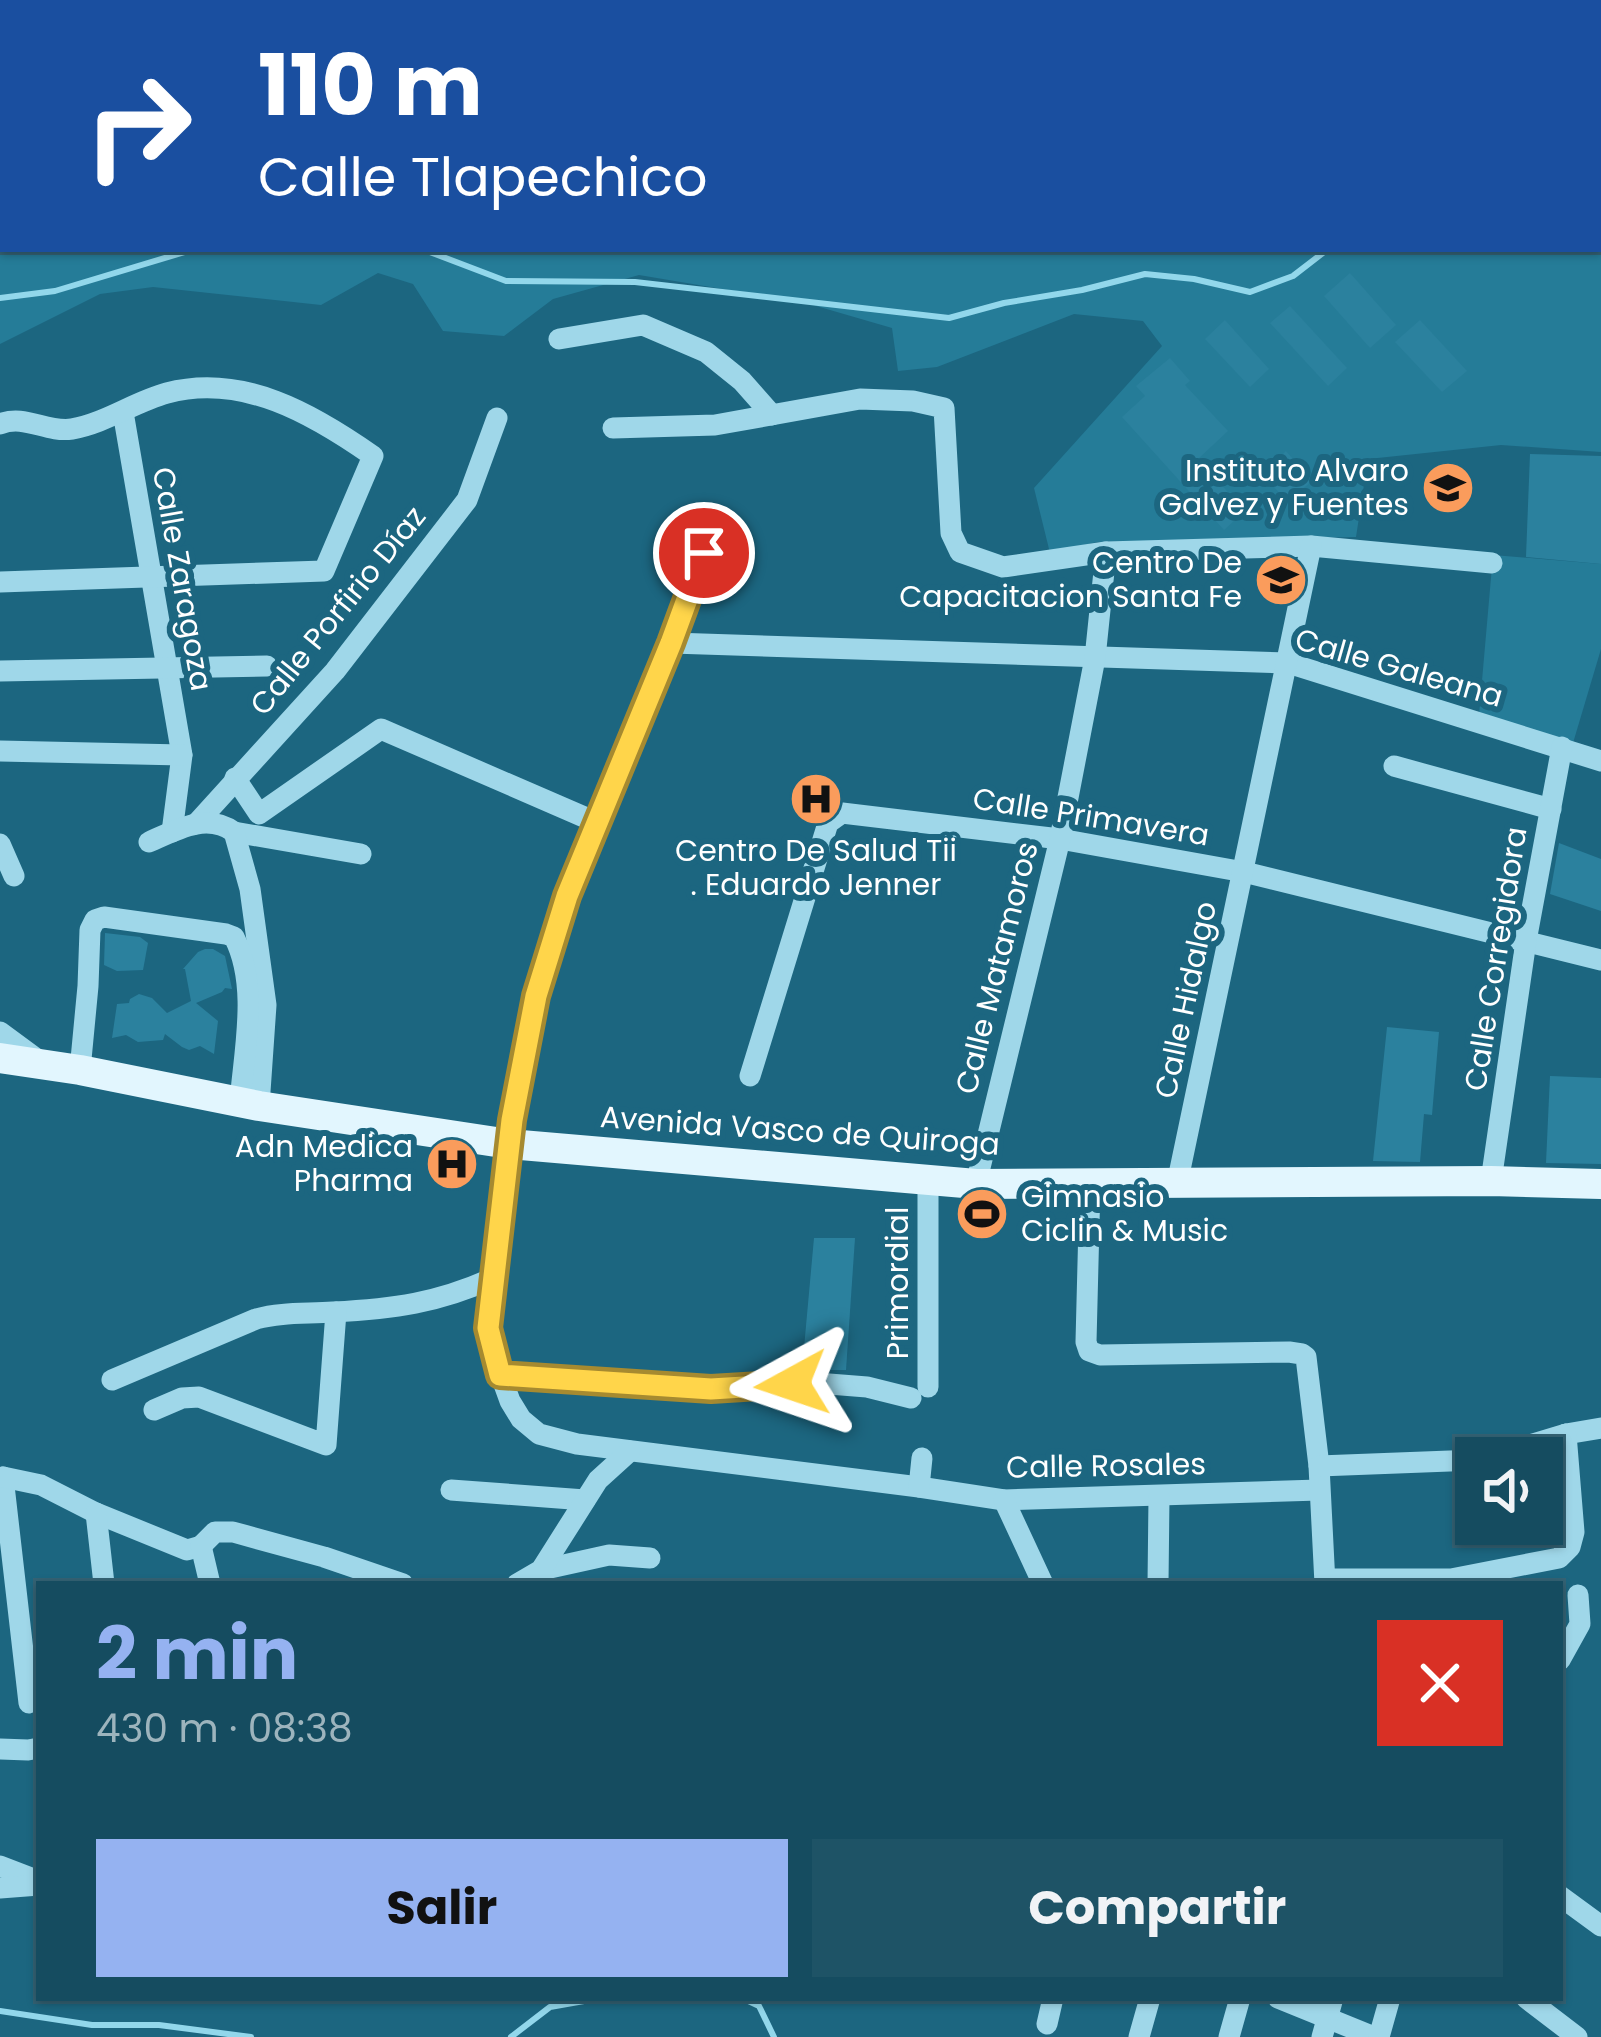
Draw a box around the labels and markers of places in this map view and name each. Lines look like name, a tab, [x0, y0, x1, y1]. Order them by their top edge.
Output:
place label: Instituto Alvaro Galvez y Fuentes	[1159, 449, 1409, 526]
school or university icon: Instituto Alvaro Galvez y Fuentes	[1420, 460, 1476, 516]
pin	[653, 502, 755, 604]
place label: Centro De Capacitacion Santa Fe	[899, 541, 1242, 618]
school or university icon: Centro De Capacitacion Santa Fe	[1253, 552, 1309, 608]
hospital icon: Centro De Salud Tii . Eduardo Jenner	[788, 771, 844, 827]
place label: Centro De Salud Tii . Eduardo Jenner	[675, 829, 957, 906]
place label: Adn Medica Pharma	[235, 1125, 413, 1202]
hospital icon: Adn Medica Pharma	[424, 1136, 480, 1192]
place label: Gimnasio Ciclin & Music	[1021, 1175, 1228, 1252]
sports icon: Gimnasio Ciclin & Music	[954, 1186, 1010, 1242]

